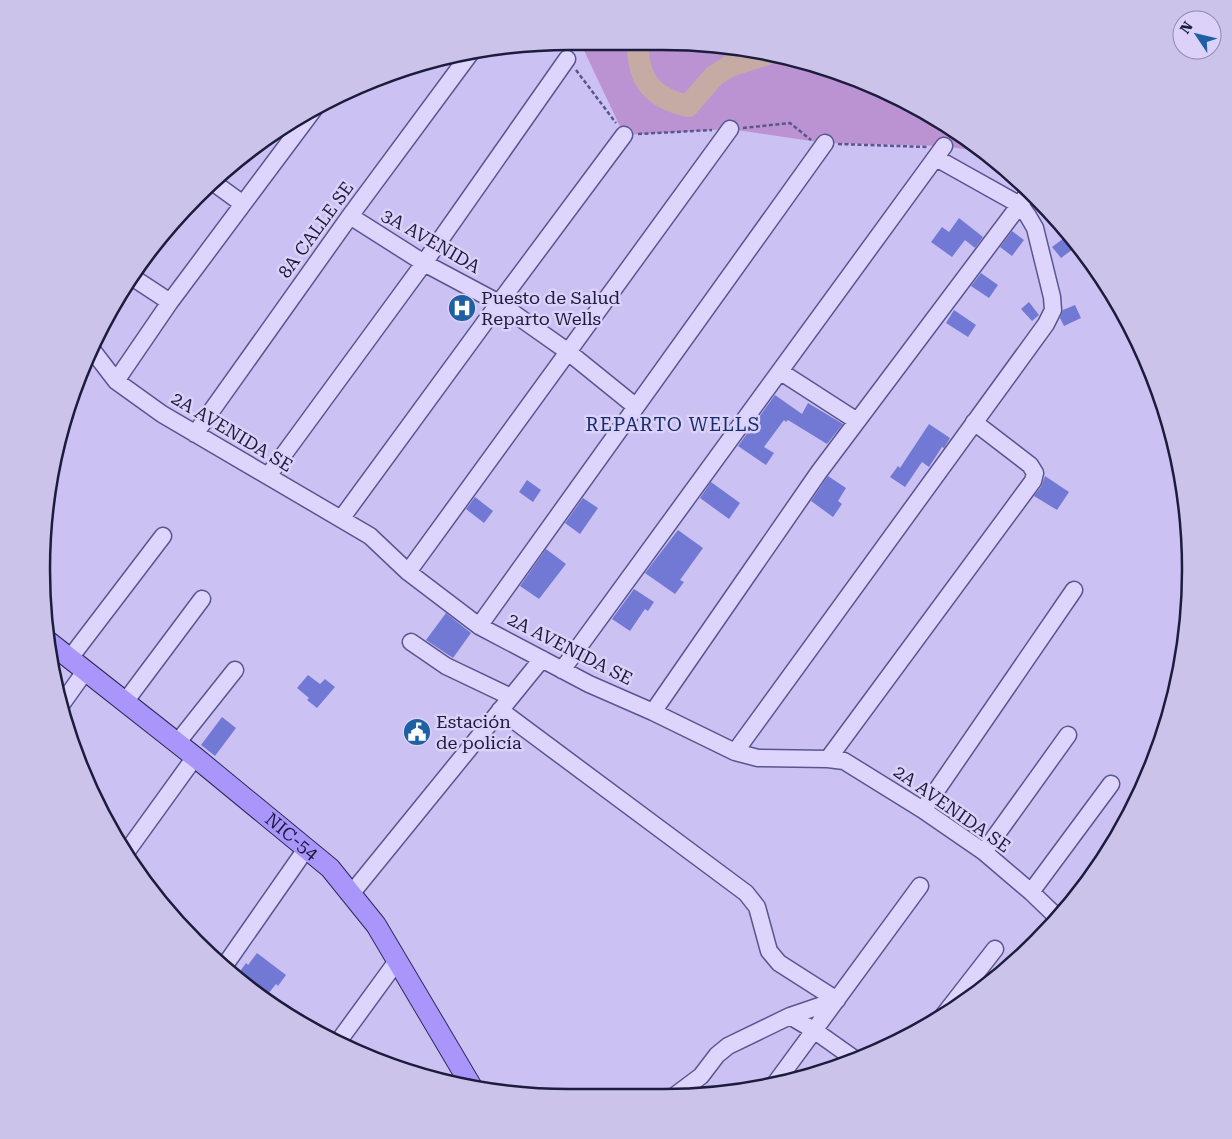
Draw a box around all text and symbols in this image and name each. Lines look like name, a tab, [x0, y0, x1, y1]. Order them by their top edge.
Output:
north arrow	[1172, 10, 1222, 60]
text: N	[1177, 18, 1196, 37]
street label: 8A CALLE SE	[274, 177, 358, 282]
street label: 3A AVENIDA	[378, 204, 485, 277]
place label: Puesto de Salud Reparto Wells	[481, 287, 620, 329]
hospital icon: Puesto de Salud Reparto Wells	[447, 293, 477, 323]
street label: 2A AVENIDA SE	[168, 387, 297, 476]
district label: REPARTO WELLS	[586, 413, 760, 436]
street label: 2A AVENIDA SE	[504, 608, 636, 689]
place label: Estación de policía	[436, 711, 522, 753]
public building icon: Estación de policía	[402, 717, 432, 747]
street label: 2A AVENIDA SE	[890, 761, 1015, 857]
street label: NIC-54	[261, 808, 323, 864]

